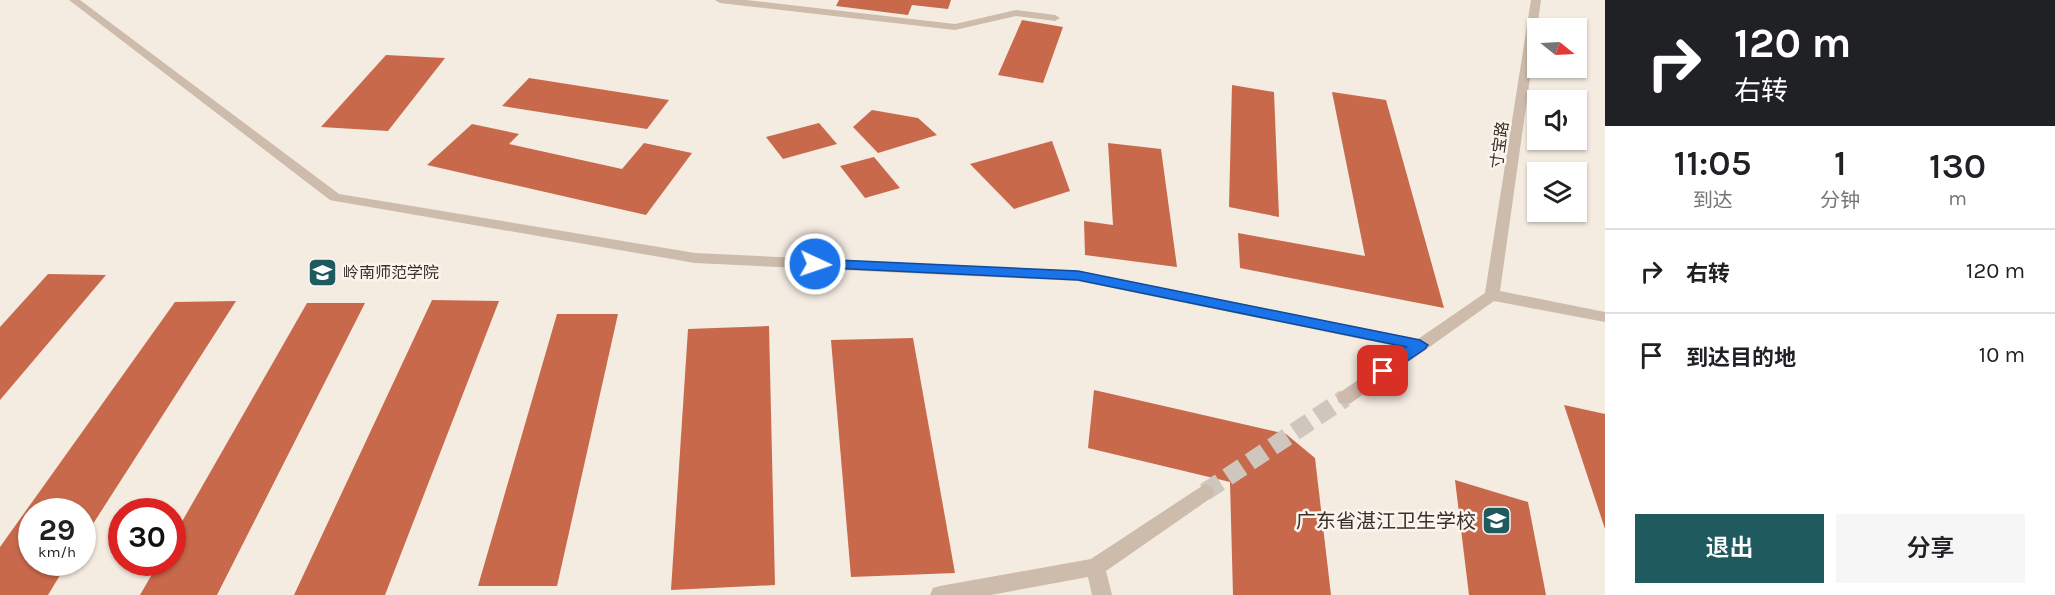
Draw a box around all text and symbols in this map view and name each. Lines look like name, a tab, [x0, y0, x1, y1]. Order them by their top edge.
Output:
north arrow	[1527, 18, 1587, 78]
map controls	[1527, 18, 1587, 222]
text: 120 m	[1734, 18, 1851, 68]
icon: right	[1635, 24, 1713, 102]
text: 右转	[1734, 75, 1788, 107]
button: sound	[1527, 90, 1587, 150]
street label: 寸宝路	[1487, 120, 1512, 170]
text: 11:05	[1674, 142, 1751, 184]
text: 1	[1834, 142, 1847, 184]
text: 130	[1929, 145, 1986, 187]
button: layers	[1527, 162, 1587, 222]
text: m	[1948, 187, 1967, 210]
text: 到达	[1693, 189, 1733, 212]
text: 分钟	[1820, 189, 1860, 212]
position arrow	[783, 232, 847, 296]
icon: right	[1635, 255, 1668, 288]
school or university icon: 岭南师范学院	[306, 256, 338, 288]
text: 120 m	[1966, 258, 2025, 284]
text: 右转	[1686, 261, 1730, 287]
place label: 岭南师范学院	[343, 263, 439, 282]
icon: arrive	[1635, 339, 1668, 372]
text: 10 m	[1979, 342, 2025, 368]
pin	[1357, 345, 1408, 396]
text: 到达目的地	[1686, 345, 1796, 371]
icon: arrive	[1366, 354, 1399, 387]
speed limit sign: 30	[108, 498, 186, 576]
school or university icon: 广东省湛江卫生学校	[1481, 505, 1513, 537]
place label: 广东省湛江卫生学校	[1296, 510, 1476, 533]
text: 29	[39, 512, 75, 548]
button: 退出	[1635, 514, 1824, 583]
button: 分享	[1836, 514, 2025, 583]
text: km/h	[38, 543, 76, 561]

